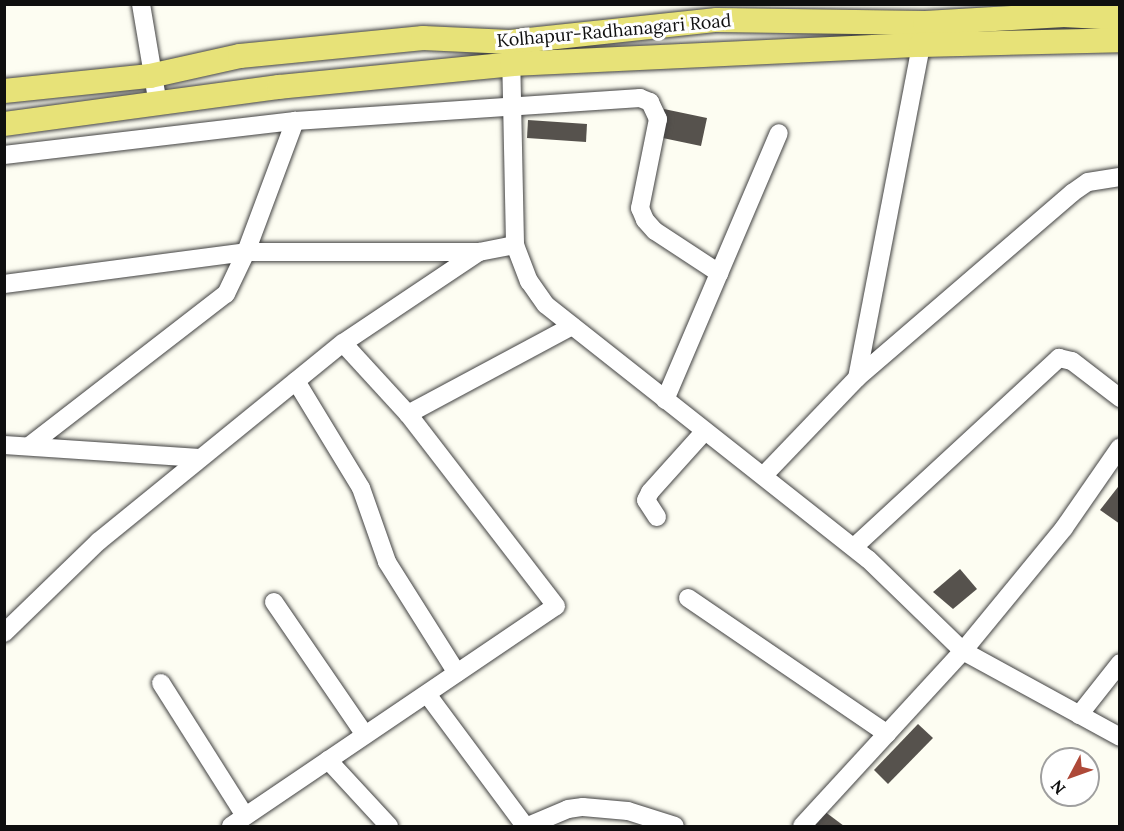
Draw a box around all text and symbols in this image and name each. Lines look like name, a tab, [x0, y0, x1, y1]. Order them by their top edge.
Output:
street label: Kolhapur-Radhanagari Road	[496, 10, 732, 52]
north arrow	[1040, 747, 1100, 807]
text: N	[1046, 776, 1070, 799]

